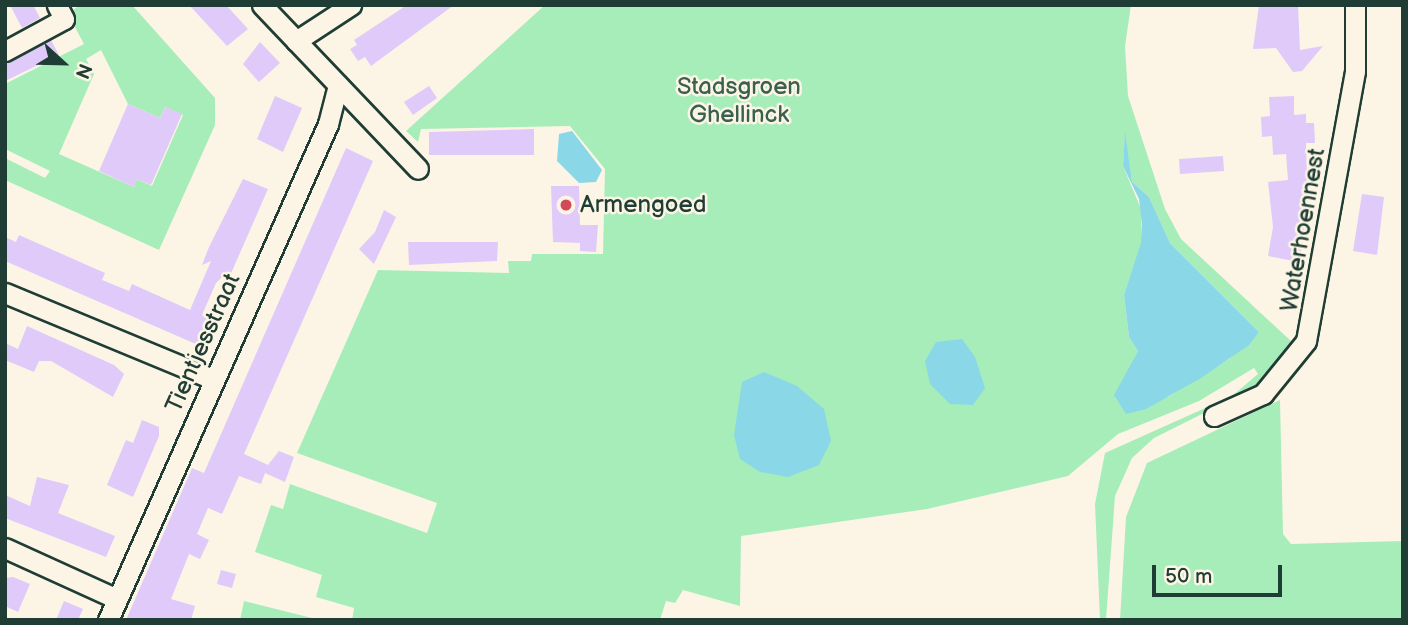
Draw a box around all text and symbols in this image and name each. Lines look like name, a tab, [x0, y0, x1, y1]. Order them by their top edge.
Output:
north arrow	[28, 28, 98, 98]
text: N	[70, 60, 96, 82]
park label: Stadsgroen Ghellinck	[677, 73, 801, 129]
street label: Waterhoennest	[1274, 146, 1332, 314]
place label: Armengoed	[580, 191, 706, 219]
marker: Armengoed	[558, 197, 574, 213]
street label: Tientjesstraat	[160, 269, 246, 417]
scale bar	[1156, 552, 1286, 596]
text: 50 m	[1165, 564, 1212, 589]

